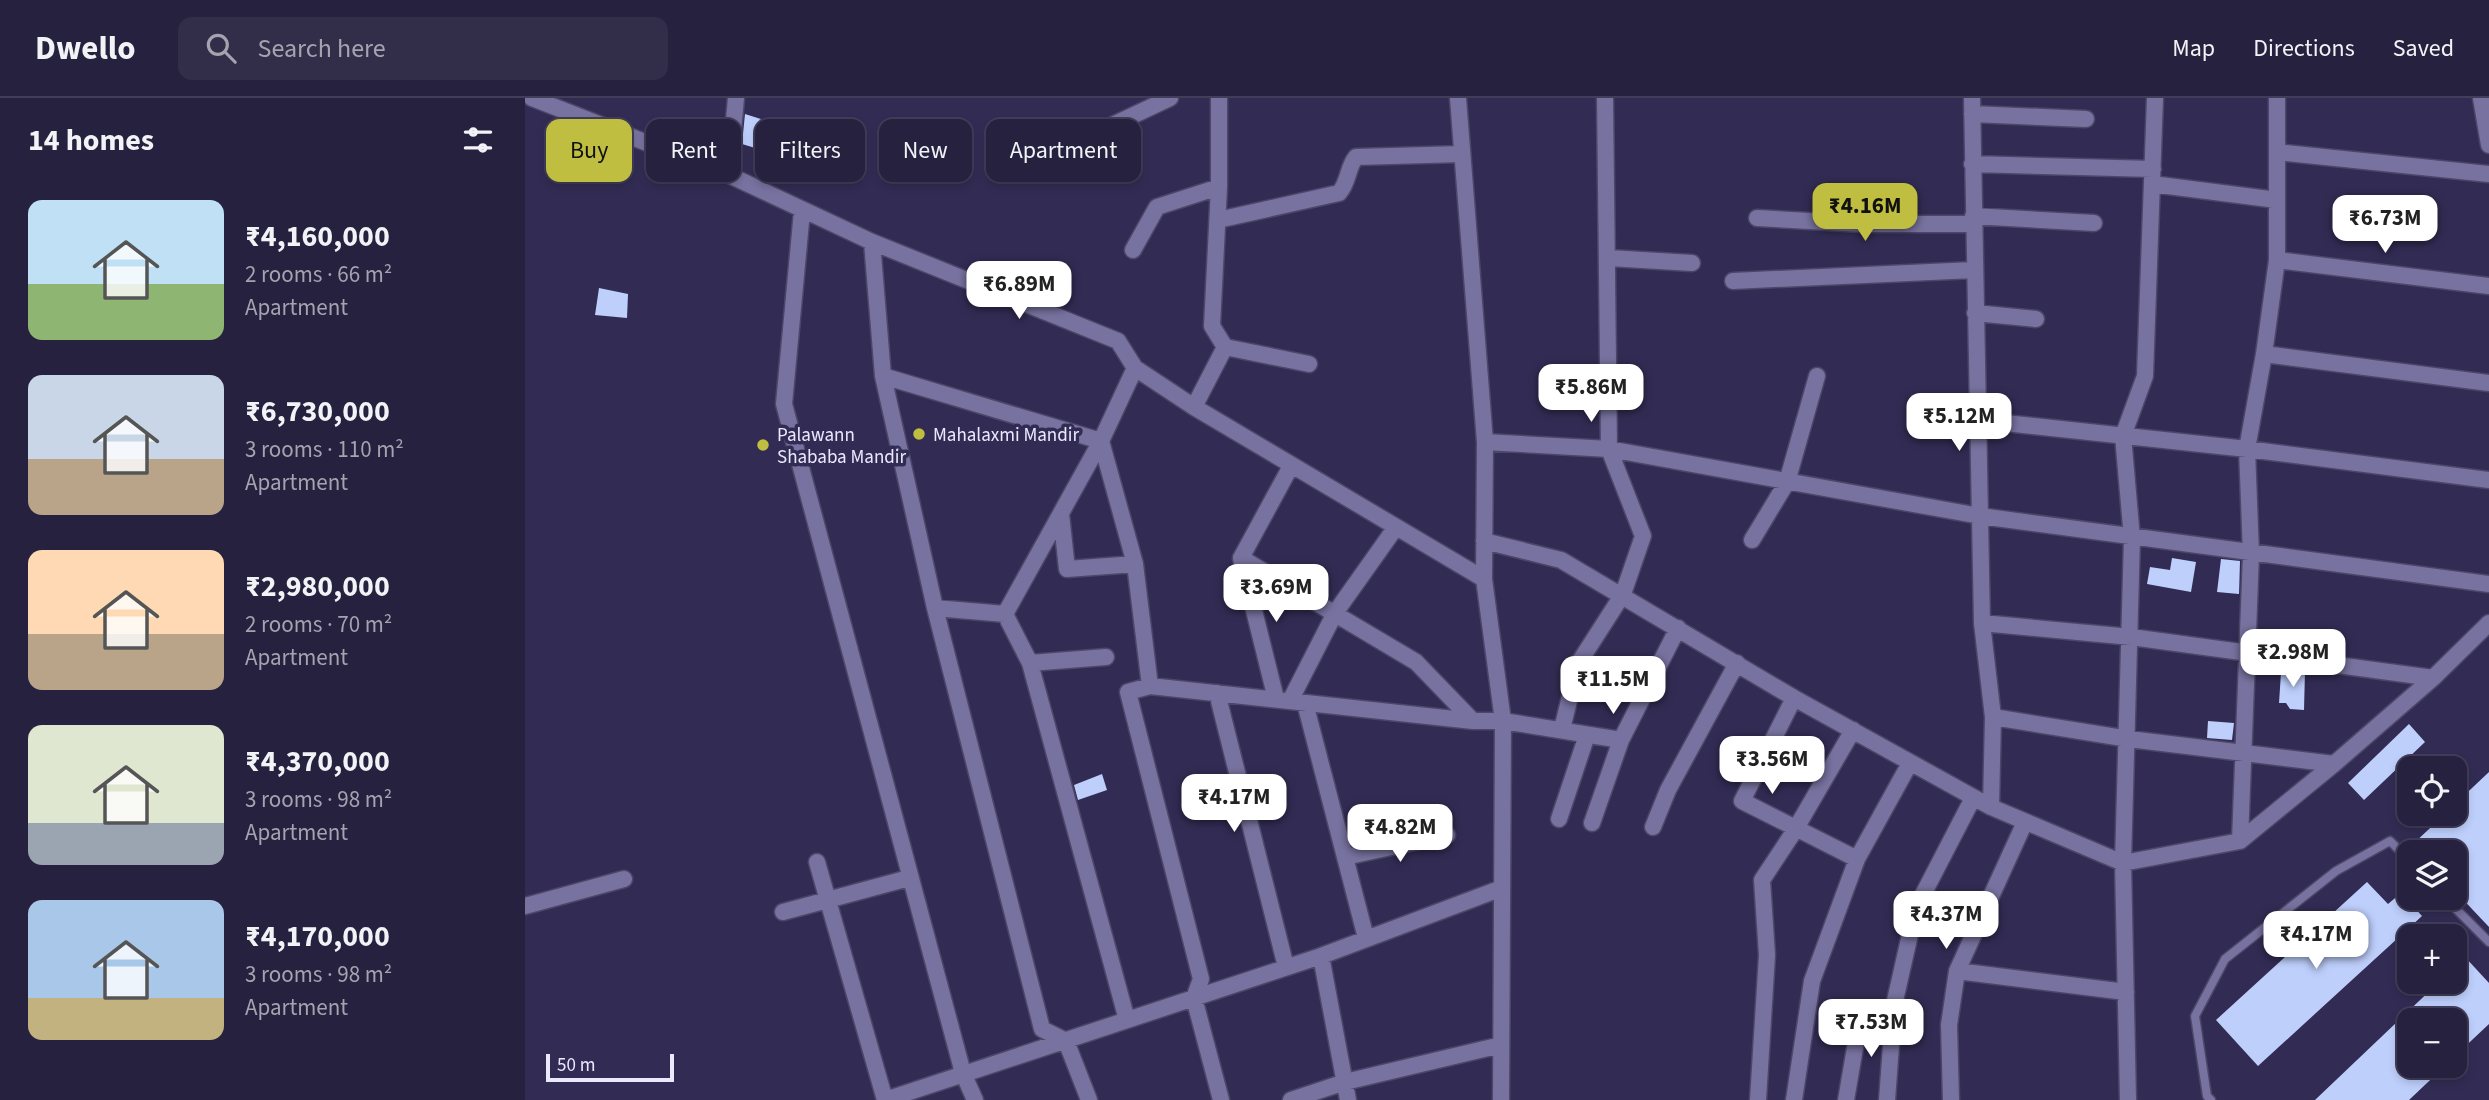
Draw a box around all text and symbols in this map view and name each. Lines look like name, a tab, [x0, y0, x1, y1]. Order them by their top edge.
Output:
search box	[178, 17, 668, 80]
text: Dwello	[35, 25, 136, 72]
icon: search	[202, 29, 240, 67]
text: Search here	[258, 30, 386, 67]
text: Map	[2172, 31, 2215, 66]
text: Directions	[2253, 31, 2355, 66]
text: Saved	[2393, 31, 2454, 66]
text: 14 homes	[28, 119, 154, 162]
chip: Buy	[546, 119, 632, 182]
chip: Rent	[646, 119, 741, 182]
chip: Filters	[755, 119, 865, 182]
chip: New	[879, 119, 972, 182]
chip: Apartment	[986, 119, 1141, 182]
icon: filters	[459, 121, 497, 159]
pin: ₹4.16M	[1808, 184, 1922, 243]
text: ₹4.16M	[1828, 189, 1902, 222]
pin: ₹6.73M	[2328, 195, 2442, 255]
text: ₹6.73M	[2348, 201, 2422, 234]
text: ₹4,160,000	[245, 215, 390, 258]
icon: home	[84, 228, 168, 312]
text: 2 rooms · 66 m²	[245, 258, 392, 291]
pin: ₹6.89M	[962, 262, 1076, 321]
text: ₹6.89M	[982, 267, 1056, 300]
text: Apartment	[245, 291, 348, 324]
pin: ₹5.86M	[1534, 364, 1648, 424]
text: ₹5.86M	[1554, 370, 1628, 403]
text: ₹6,730,000	[245, 390, 390, 433]
pin: ₹5.12M	[1902, 394, 2016, 453]
text: ₹5.12M	[1922, 399, 1996, 432]
icon: home	[84, 403, 168, 487]
place label: Palawann Shababa Mandir	[777, 422, 907, 471]
place label: Mahalaxmi Mandir	[933, 422, 1079, 449]
marker: Mahalaxmi Mandir	[911, 426, 927, 442]
text: 3 rooms · 110 m²	[245, 433, 404, 466]
marker: Palawann Shababa Mandir	[755, 437, 771, 453]
text: Apartment	[245, 466, 348, 499]
pin: ₹3.69M	[1219, 564, 1333, 624]
text: ₹2,980,000	[245, 565, 390, 608]
text: ₹3.69M	[1239, 570, 1313, 603]
icon: home	[84, 578, 168, 662]
text: 2 rooms · 70 m²	[245, 608, 392, 641]
pin: ₹2.98M	[2236, 630, 2350, 689]
text: ₹2.98M	[2256, 635, 2330, 668]
text: Apartment	[245, 641, 348, 674]
pin: ₹11.5M	[1556, 656, 1670, 716]
text: ₹11.5M	[1576, 662, 1650, 695]
pin: ₹3.56M	[1715, 736, 1829, 796]
text: ₹4,370,000	[245, 740, 390, 783]
text: ₹3.56M	[1735, 742, 1809, 775]
icon: home	[84, 753, 168, 837]
map controls	[2397, 756, 2467, 1078]
button: locate	[2397, 756, 2467, 826]
pin: ₹4.17M	[1177, 774, 1291, 834]
text: ₹4.17M	[1197, 780, 1271, 813]
text: 3 rooms · 98 m²	[245, 783, 392, 816]
pin: ₹4.82M	[1343, 804, 1457, 864]
text: ₹4.82M	[1363, 810, 1437, 843]
text: Apartment	[245, 816, 348, 849]
button: layers	[2397, 840, 2467, 910]
pin: ₹4.37M	[1889, 892, 2003, 951]
text: ₹4.37M	[1909, 897, 1983, 930]
pin: ₹4.17M	[2259, 912, 2373, 971]
text: ₹4,170,000	[245, 915, 390, 958]
text: ₹4.17M	[2279, 917, 2353, 950]
button: +	[2397, 924, 2467, 994]
icon: home	[84, 928, 168, 1012]
text: 3 rooms · 98 m²	[245, 958, 392, 991]
text: Apartment	[245, 991, 348, 1024]
pin: ₹7.53M	[1814, 1000, 1928, 1059]
text: ₹7.53M	[1834, 1005, 1908, 1038]
button: −	[2397, 1008, 2467, 1078]
scale bar	[546, 1051, 674, 1083]
text: 50 m	[557, 1052, 595, 1079]

